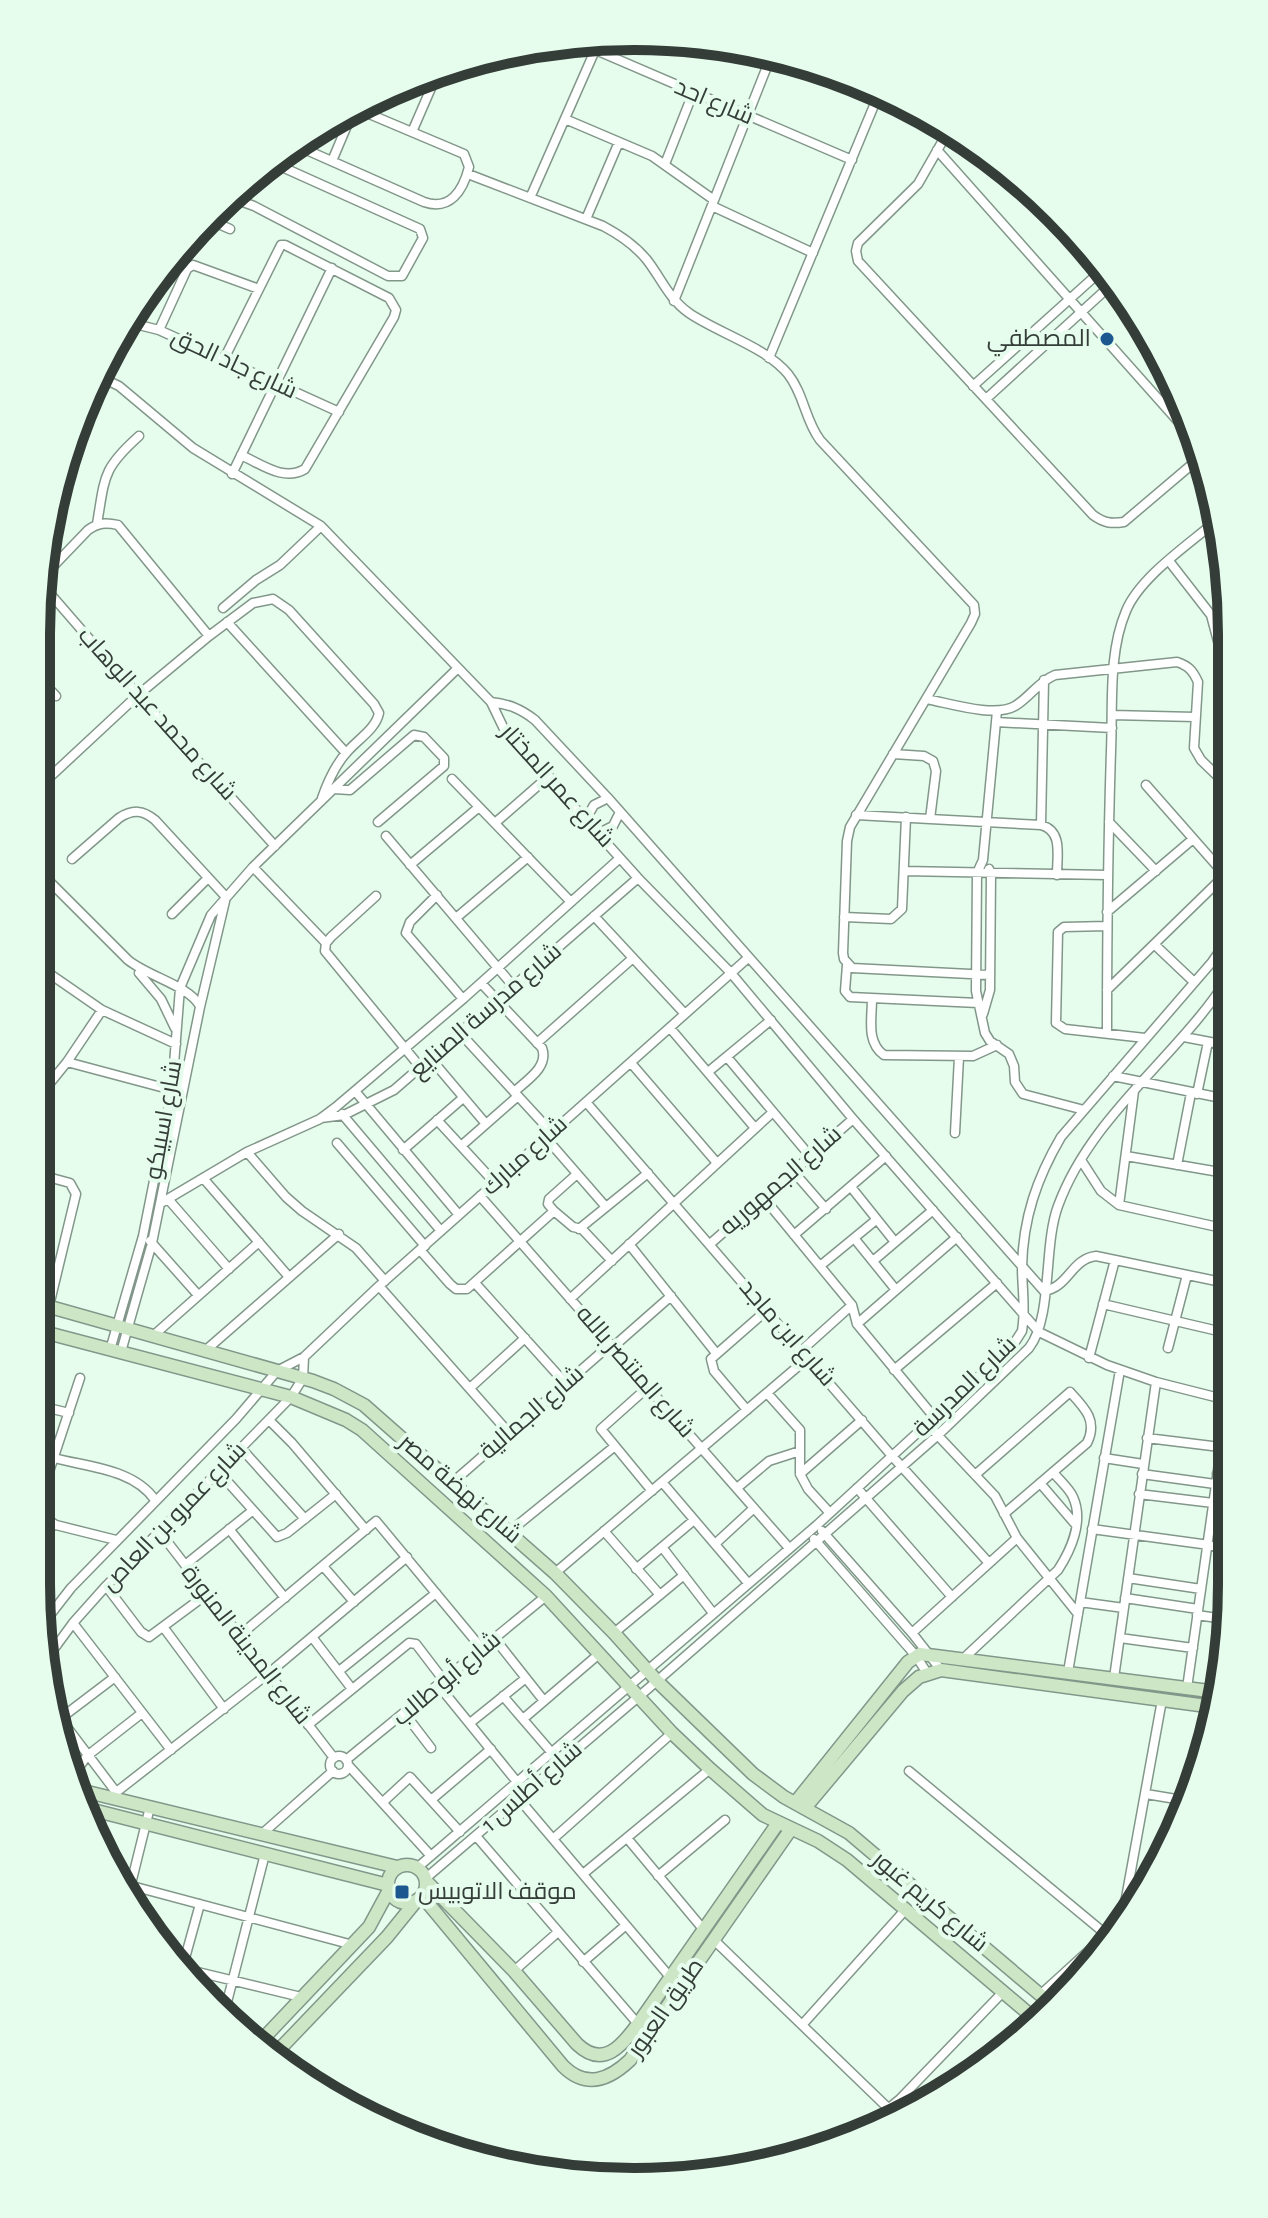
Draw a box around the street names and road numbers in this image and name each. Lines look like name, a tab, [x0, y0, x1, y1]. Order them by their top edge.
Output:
street label: شارع احد	[670, 74, 757, 132]
street label: شارع جاد الحق	[166, 324, 301, 406]
street label: شارع محمد عبد الوهاب	[71, 622, 241, 807]
street label: شارع عمر المختار	[492, 718, 619, 854]
street label: شارع مدرسة الصنايع	[405, 938, 568, 1085]
street label: شارع اسبيكو	[141, 1058, 189, 1182]
street label: شارع مبارك	[477, 1111, 574, 1202]
street label: شارع الجمهوريه	[715, 1121, 848, 1242]
street label: شارع ابن ماجد	[732, 1274, 840, 1393]
street label: شارع المنتصر بالله	[569, 1301, 699, 1444]
street label: شارع المدرسة	[908, 1332, 1023, 1444]
street label: شارع الجمالية	[475, 1361, 590, 1467]
street label: شارع نهضة مصر	[391, 1428, 526, 1551]
street label: شارع عمرو بن العاص	[96, 1437, 253, 1598]
street label: شارع المدينة المنورة	[174, 1560, 316, 1731]
street label: شارع أبو طالب	[385, 1623, 507, 1733]
street label: شارع أطلس 1	[474, 1733, 589, 1839]
street label: شارع كريم غبور	[864, 1845, 993, 1959]
street label: طريق العبور	[622, 1954, 710, 2065]

